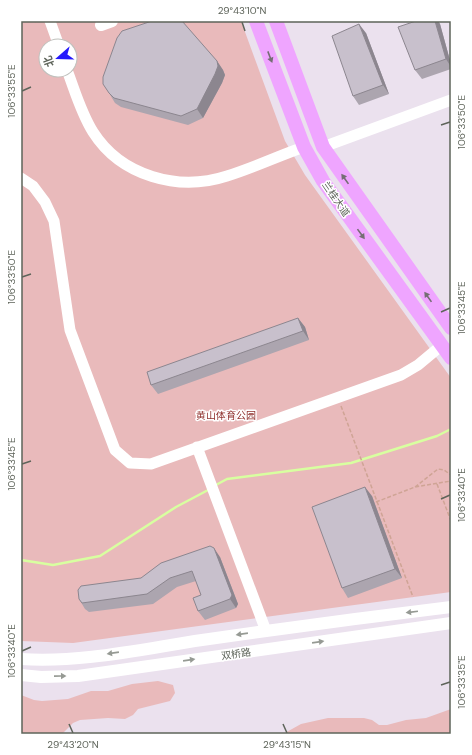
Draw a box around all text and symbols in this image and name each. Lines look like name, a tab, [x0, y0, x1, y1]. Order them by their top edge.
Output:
text: 29°43'10"N	[218, 4, 266, 17]
north arrow	[38, 38, 78, 78]
one-way arrow	[267, 52, 273, 64]
text: 北	[40, 54, 57, 69]
text: 106°33'55"E	[5, 64, 18, 118]
text: 106°33'50"E	[455, 95, 468, 149]
one-way arrow	[341, 174, 349, 184]
street label: 兰桂大道	[319, 179, 353, 219]
one-way arrow	[357, 228, 365, 239]
text: 106°33'50"E	[5, 250, 18, 304]
text: 106°33'45"E	[455, 281, 468, 335]
one-way arrow	[424, 291, 433, 302]
park label: 黄山体育公园	[196, 409, 256, 422]
text: 106°33'45"E	[5, 437, 18, 491]
text: 106°33'40"E	[455, 468, 468, 522]
one-way arrow	[406, 608, 418, 615]
text: 106°33'40"E	[5, 624, 18, 678]
one-way arrow	[236, 631, 248, 637]
one-way arrow	[311, 639, 324, 645]
street label: 双桥路	[220, 645, 252, 663]
one-way arrow	[107, 650, 119, 656]
text: 106°33'35"E	[455, 655, 468, 709]
one-way arrow	[183, 657, 195, 663]
one-way arrow	[54, 673, 66, 680]
text: 29°43'20"N	[47, 738, 99, 751]
text: 29°43'15"N	[263, 738, 311, 751]

